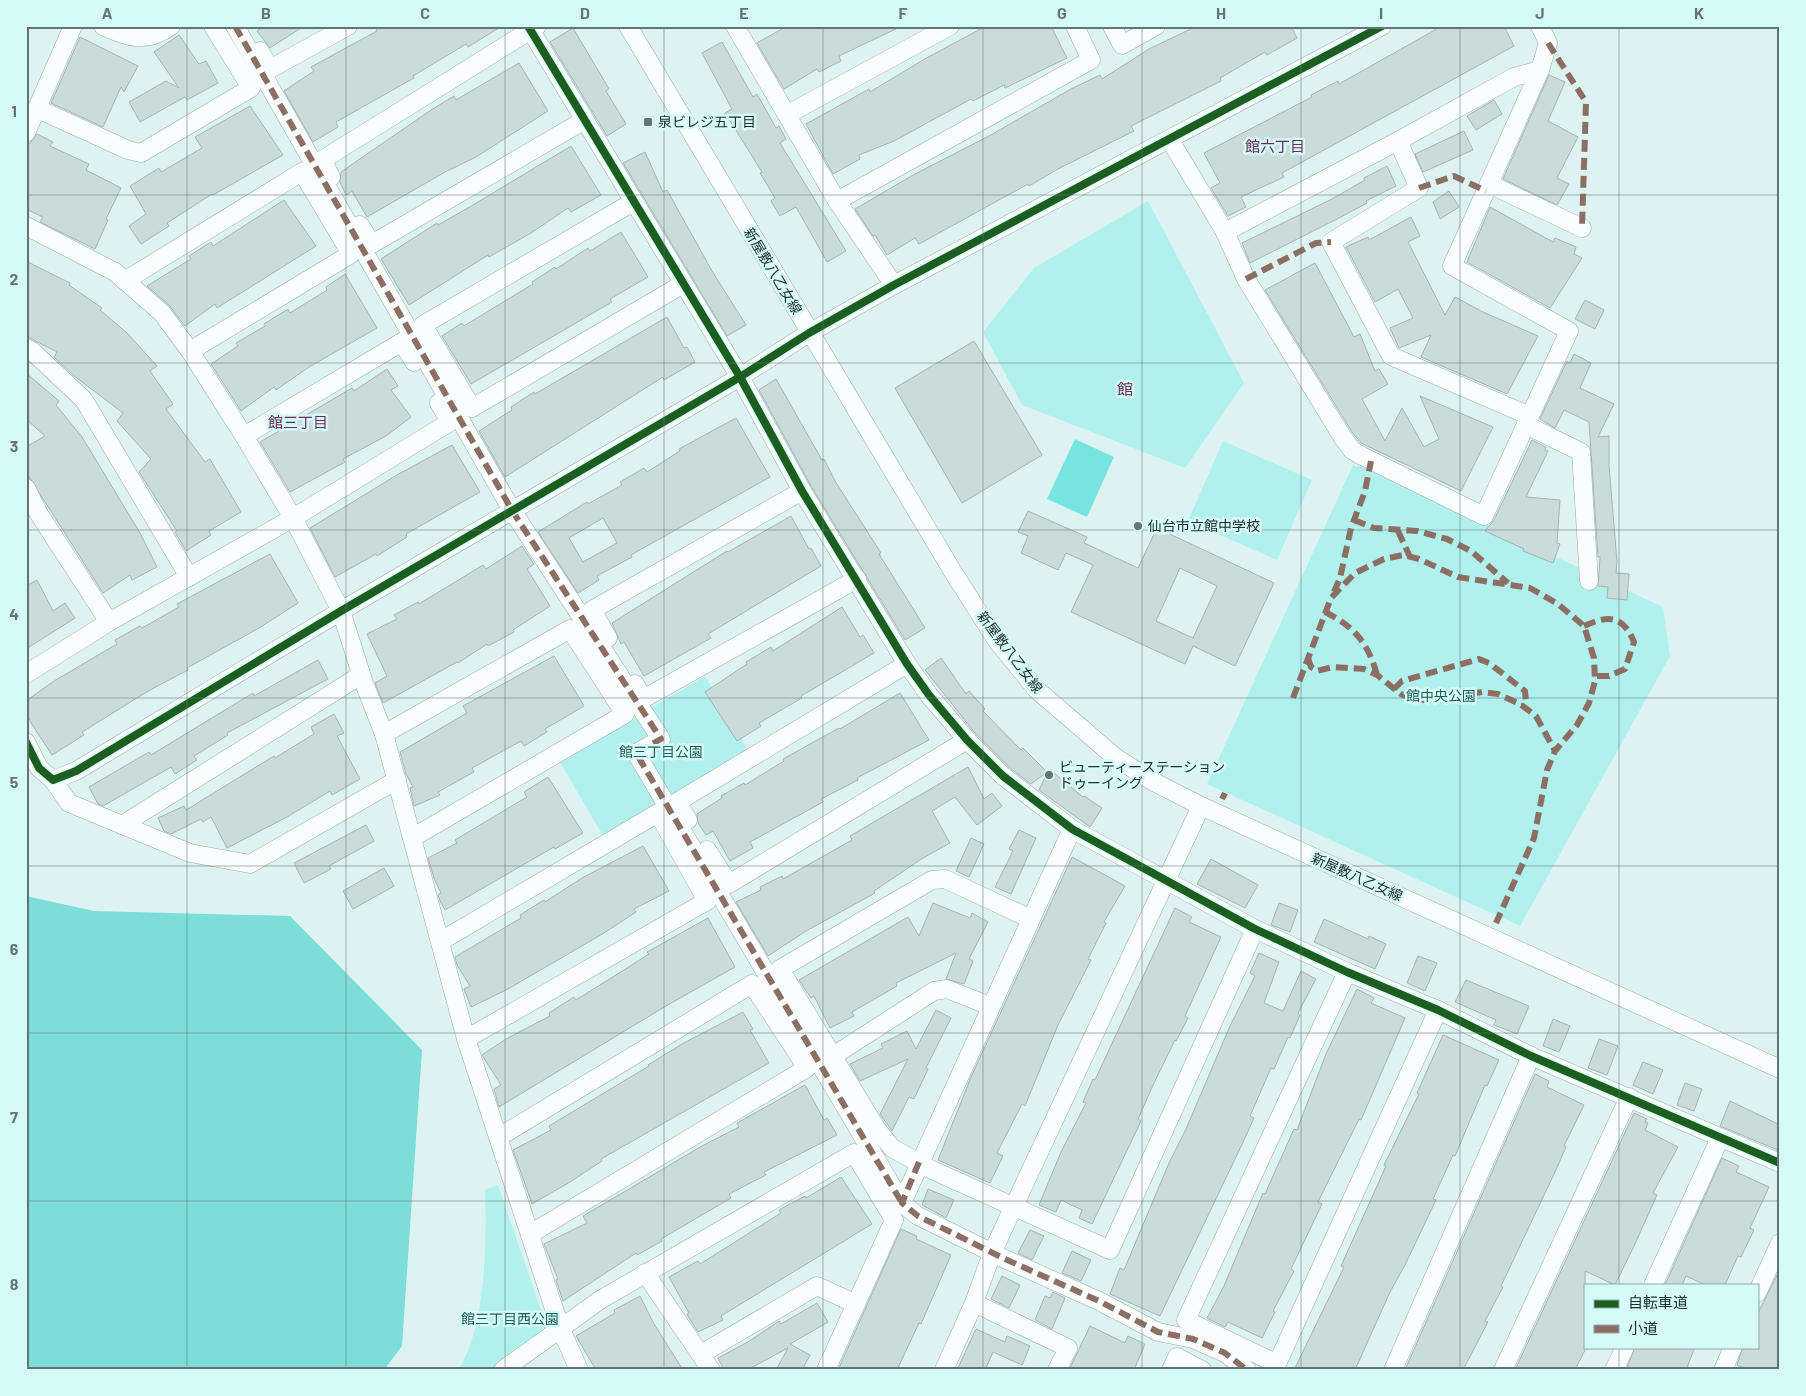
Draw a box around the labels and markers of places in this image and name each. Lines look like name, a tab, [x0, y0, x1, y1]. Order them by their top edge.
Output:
place label: 泉ビレジ五丁目	[658, 113, 756, 130]
marker: 泉ビレジ五丁目	[642, 116, 654, 128]
place label: 仙台市立館中学校	[1148, 517, 1260, 534]
marker: 仙台市立館中学校	[1132, 520, 1144, 532]
place label: ビューティーステーション ドゥーイング	[1059, 758, 1225, 791]
marker: ビューティーステーション ドゥーイング	[1043, 769, 1055, 781]

